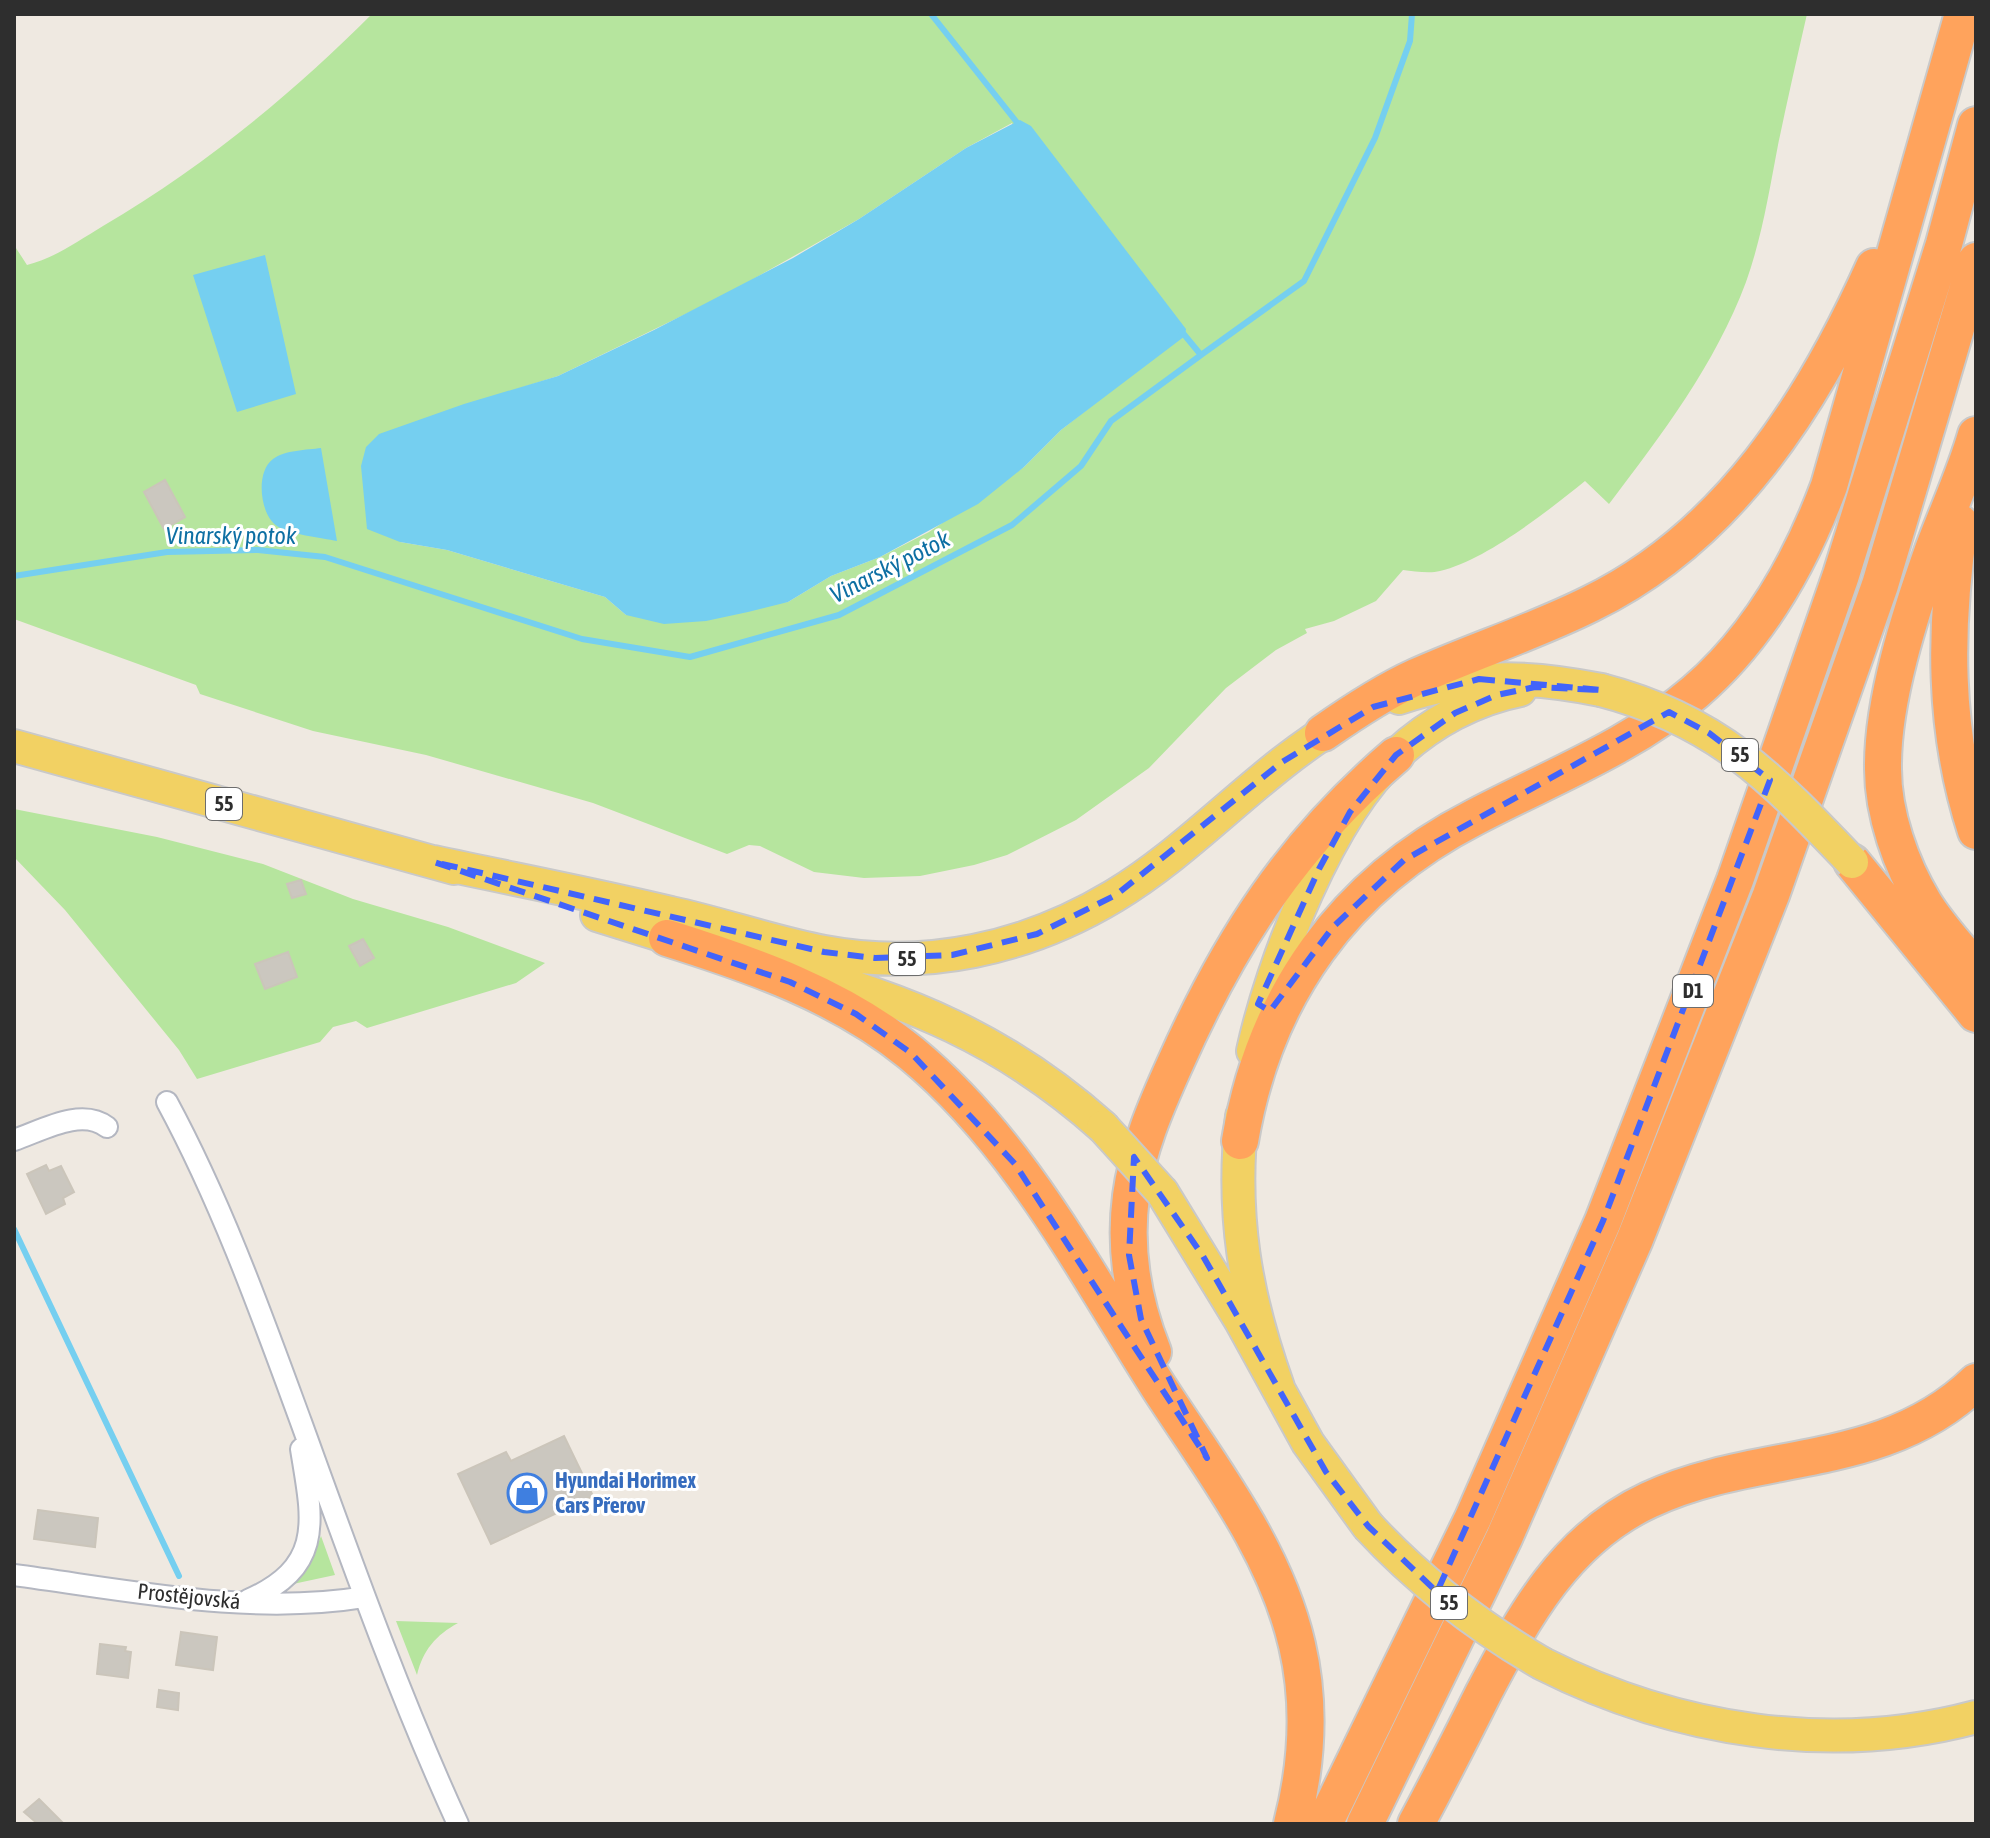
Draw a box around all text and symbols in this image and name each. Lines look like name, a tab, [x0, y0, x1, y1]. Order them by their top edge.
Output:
water label: Vinarský potok	[166, 522, 297, 549]
water label: Vinarský potok	[825, 525, 954, 608]
road number: 55	[1722, 739, 1758, 771]
road number: 55	[206, 788, 242, 820]
road number: 55	[889, 943, 925, 975]
road number: D1	[1673, 975, 1713, 1007]
place label: Hyundai Horimex Cars Přerov	[555, 1467, 696, 1518]
shop icon: Hyundai Horimex Cars Přerov	[506, 1472, 548, 1514]
street label: Prostějovská	[136, 1578, 242, 1614]
road number: 55	[1431, 1587, 1467, 1619]

